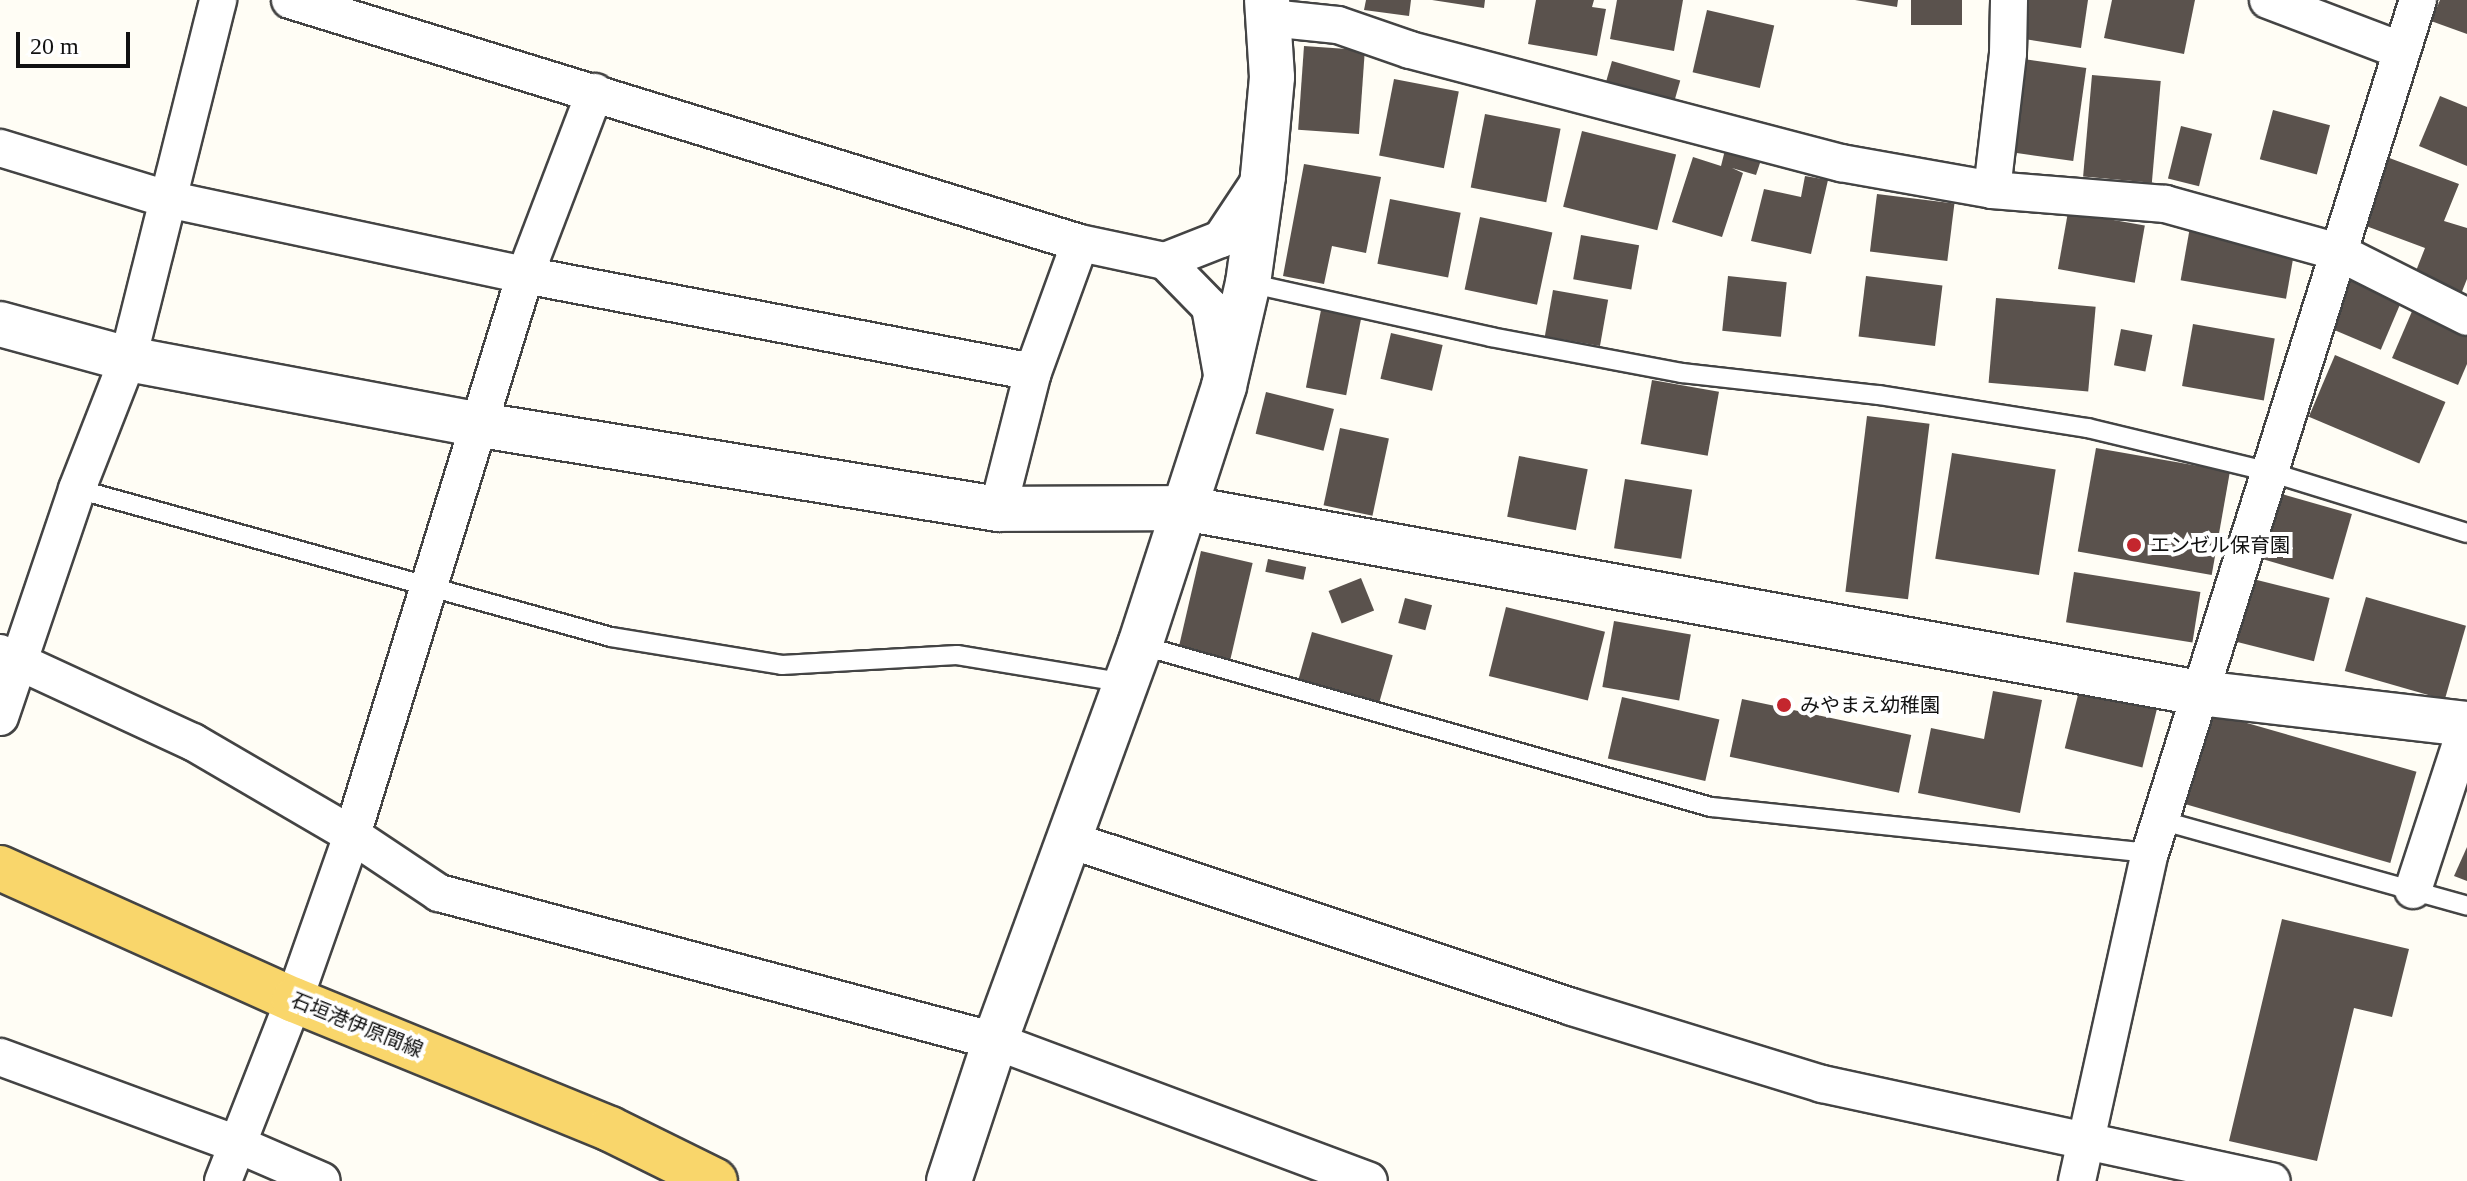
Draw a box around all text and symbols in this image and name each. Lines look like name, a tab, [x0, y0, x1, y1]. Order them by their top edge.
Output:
scale bar	[20, 16, 134, 66]
text: 20 m	[30, 33, 79, 59]
place label: エンゼル保育園	[2150, 533, 2290, 557]
marker: エンゼル保育園	[2125, 536, 2143, 554]
place label: みやまえ幼稚園	[1800, 693, 1940, 717]
marker: みやまえ幼稚園	[1775, 696, 1793, 714]
street label: 石垣港伊原間線	[288, 988, 426, 1062]

